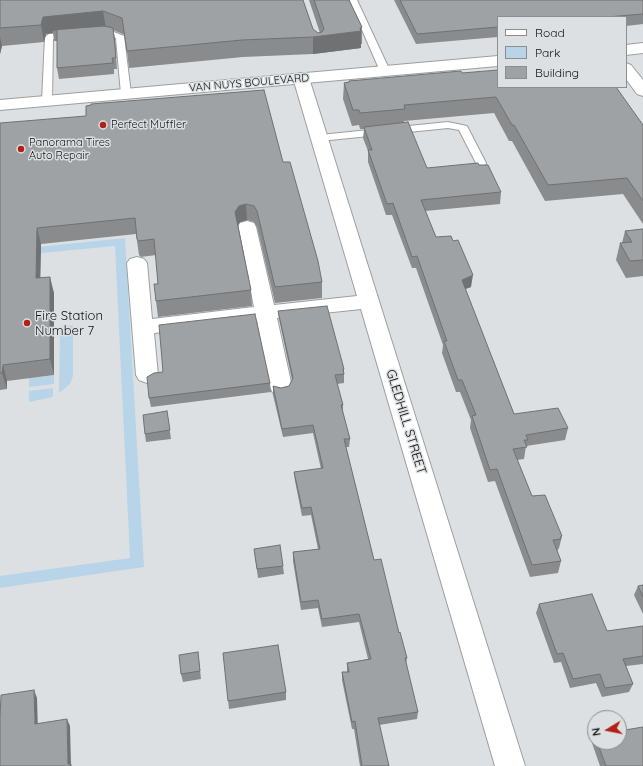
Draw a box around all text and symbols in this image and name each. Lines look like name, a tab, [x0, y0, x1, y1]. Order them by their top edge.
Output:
legend	[497, 16, 627, 88]
text: Road	[535, 25, 565, 40]
text: Park	[535, 45, 560, 60]
text: Building	[535, 65, 579, 80]
street label: VAN NUYS BOULEVARD	[188, 71, 310, 95]
place label: Perfect Muffler	[111, 118, 186, 132]
marker: Perfect Muffler	[98, 120, 108, 130]
place label: Panorama Tires Auto Repair	[29, 136, 110, 162]
marker: Panorama Tires Auto Repair	[16, 144, 26, 154]
place label: Fire Station Number 7	[35, 308, 103, 339]
marker: Fire Station Number 7	[22, 318, 32, 328]
street label: GLEDHILL STREET	[383, 368, 429, 476]
north arrow	[587, 710, 627, 750]
text: N	[589, 727, 604, 737]

